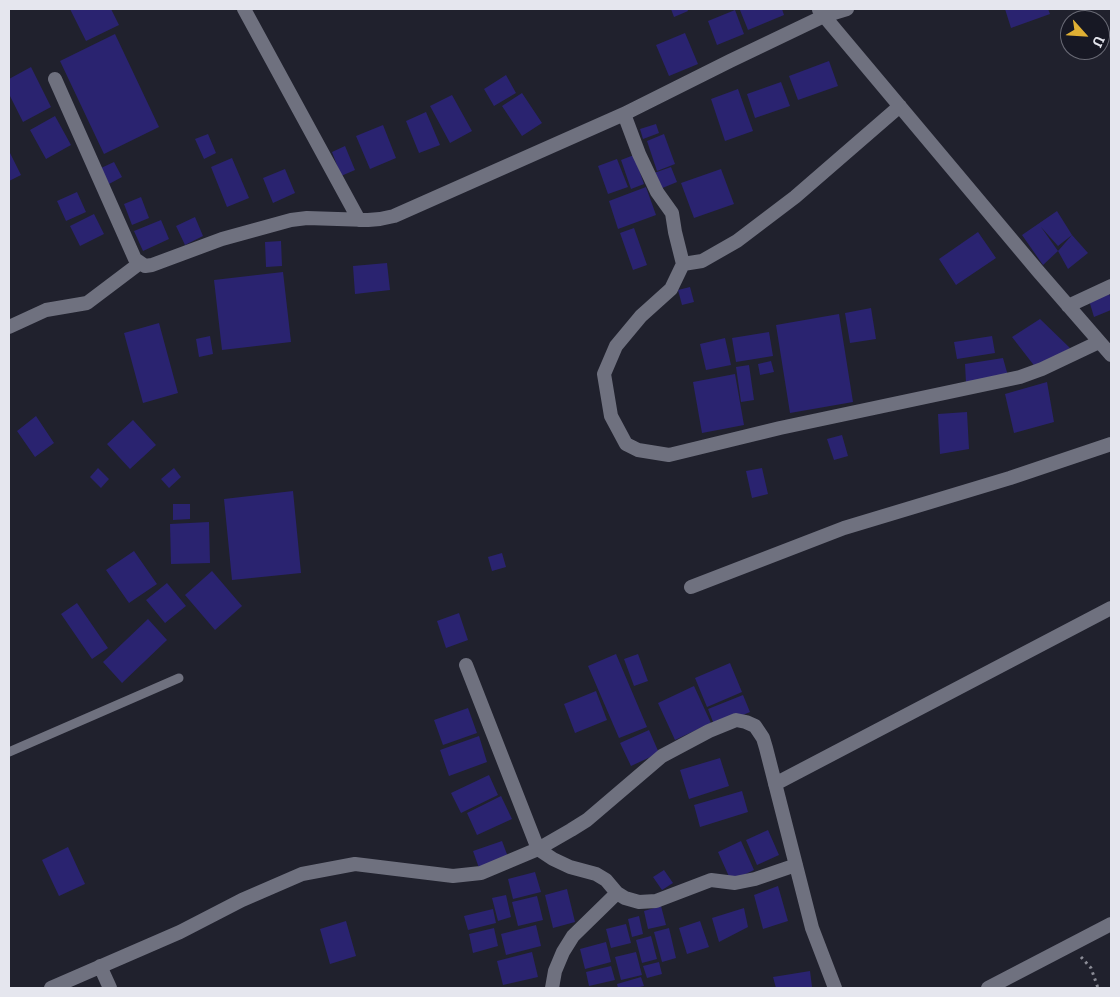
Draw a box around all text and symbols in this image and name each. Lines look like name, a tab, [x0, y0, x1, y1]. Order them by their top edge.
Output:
north arrow	[1060, 10, 1110, 60]
text: U	[1088, 33, 1108, 50]

